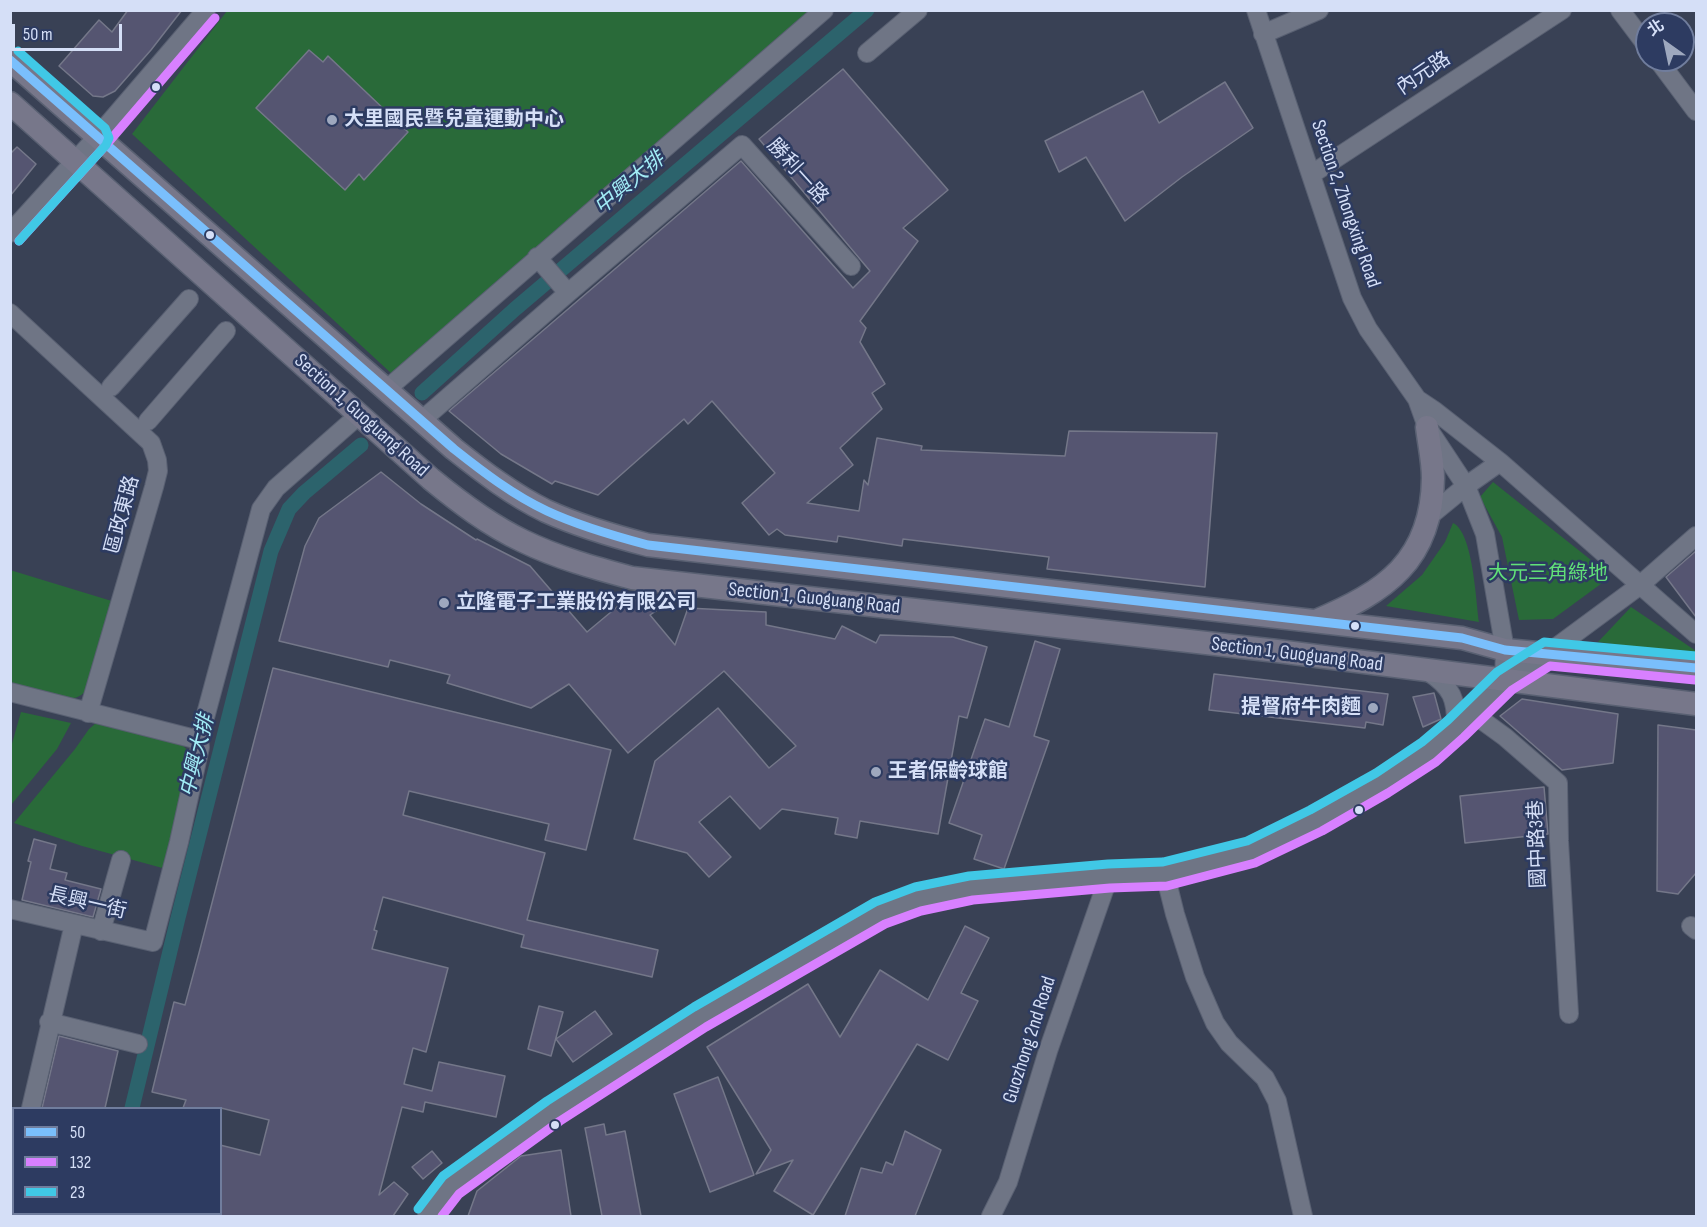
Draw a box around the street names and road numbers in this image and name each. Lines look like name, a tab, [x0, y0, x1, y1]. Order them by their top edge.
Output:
street label: 內元路	[1392, 47, 1456, 101]
street label: Section 2, Zhongxing Road	[1305, 117, 1385, 291]
street label: 勝利一路	[761, 134, 833, 210]
street label: Section 1, Guoguang Road	[289, 349, 433, 483]
street label: 區政東路	[101, 473, 145, 557]
street label: Section 1, Guoguang Road	[727, 578, 901, 620]
street label: Section 1, Guoguang Road	[1210, 633, 1384, 677]
street label: 國中路3巷	[1524, 799, 1552, 889]
street label: 長興一街	[45, 883, 129, 925]
street label: Guozhong 2nd Road	[998, 974, 1062, 1106]

